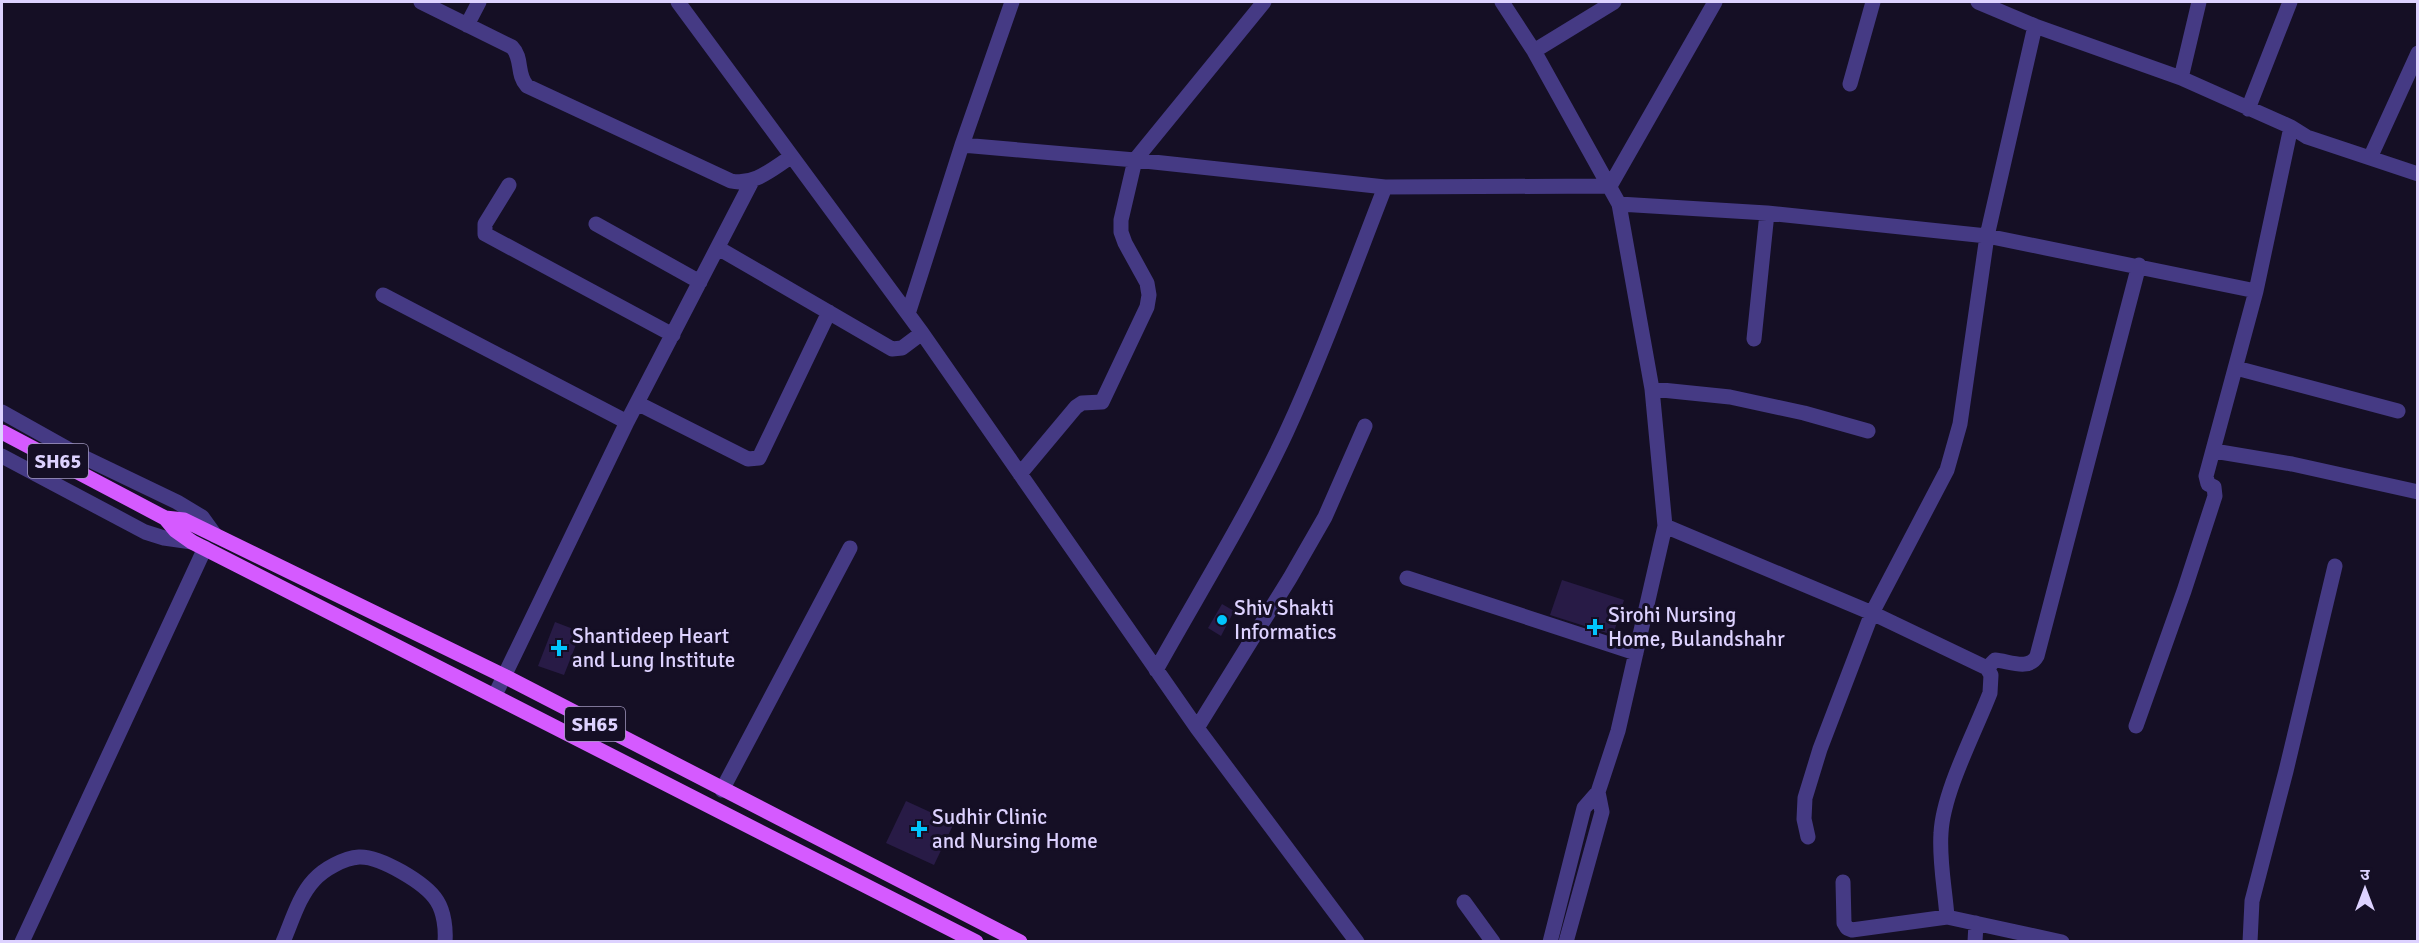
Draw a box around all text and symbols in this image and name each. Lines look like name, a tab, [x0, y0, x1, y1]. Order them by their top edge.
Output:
road number: SH65	[28, 444, 88, 478]
place label: Shiv Shakti Informatics	[1234, 595, 1337, 645]
place label: Sirohi Nursing Home, Bulandshahr	[1608, 602, 1785, 652]
marker: Shiv Shakti Informatics	[1215, 613, 1229, 627]
marker: Sirohi Nursing Home, Bulandshahr	[1586, 618, 1604, 636]
place label: Shantideep Heart and Lung Institute	[572, 623, 735, 673]
marker: Shantideep Heart and Lung Institute	[550, 639, 568, 657]
road number: SH65	[565, 707, 625, 741]
place label: Sudhir Clinic and Nursing Home	[932, 804, 1098, 854]
marker: Sudhir Clinic and Nursing Home	[910, 820, 928, 838]
north arrow	[2335, 859, 2395, 919]
text: उ	[2360, 865, 2370, 885]

